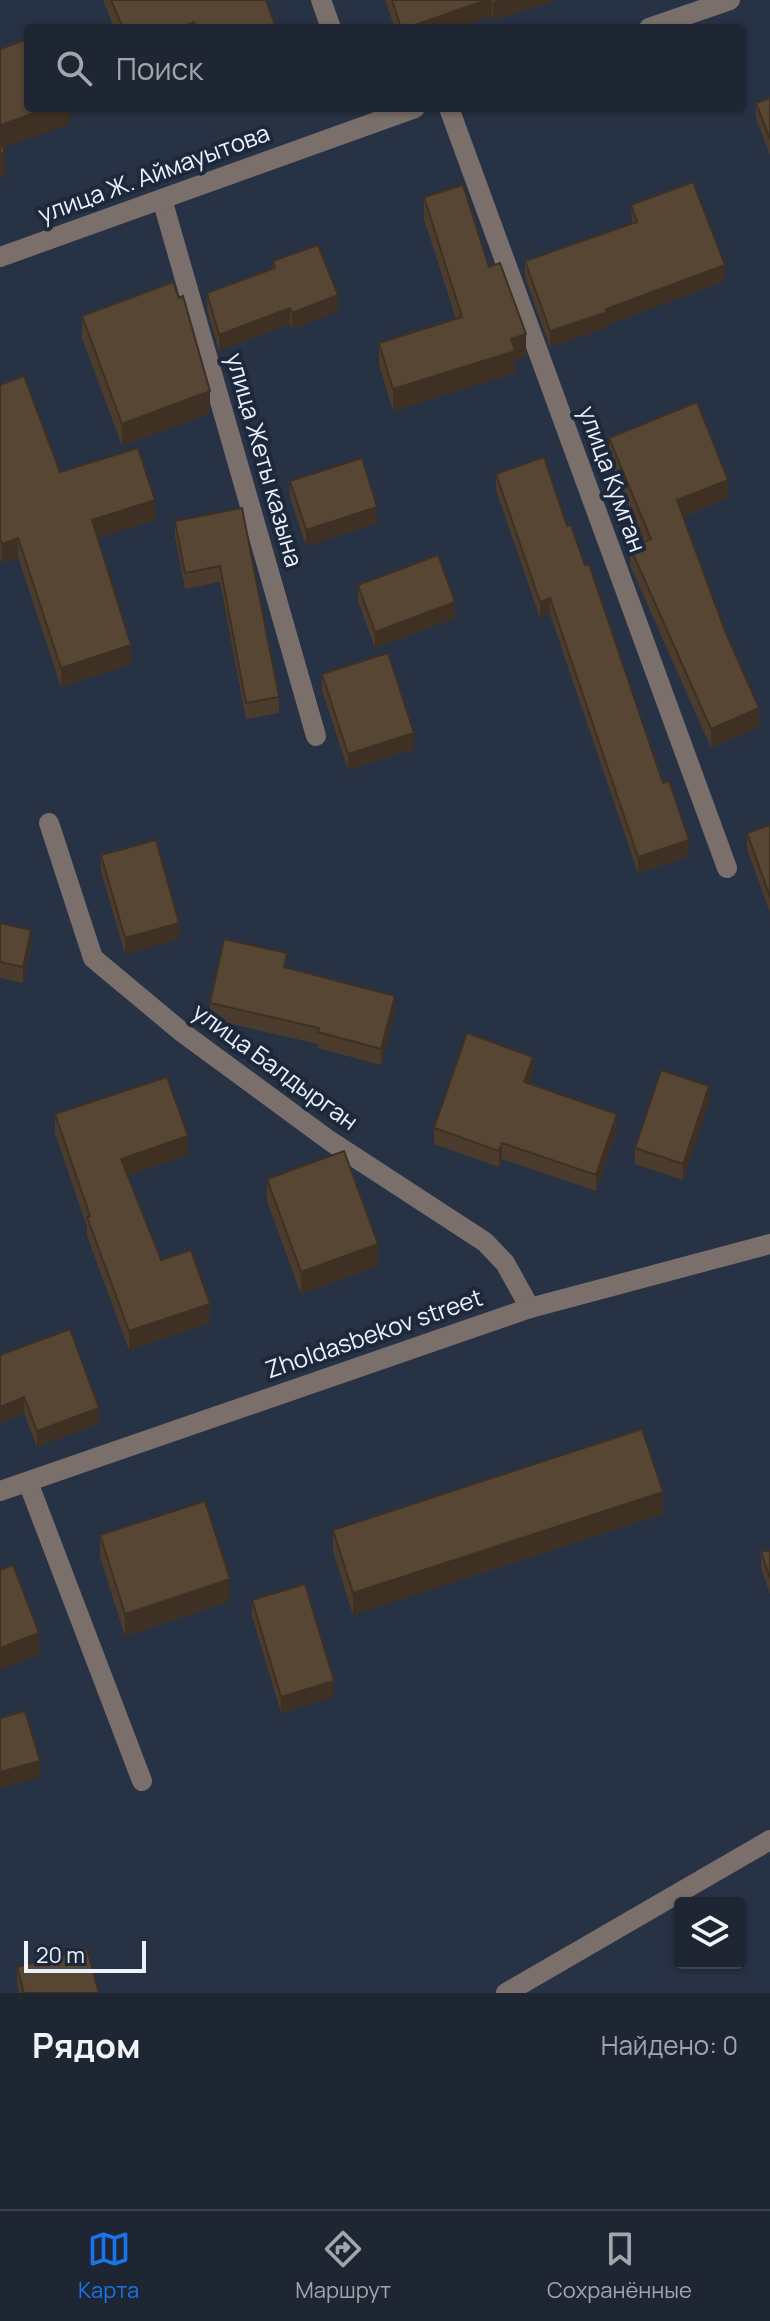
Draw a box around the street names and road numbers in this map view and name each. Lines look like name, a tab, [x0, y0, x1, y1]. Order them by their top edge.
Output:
street label: улица Ж. Аймауытова	[33, 115, 274, 230]
street label: улица Жеты казына	[219, 349, 312, 570]
street label: улица Кумган	[572, 401, 655, 556]
street label: улица Балдырган	[186, 995, 365, 1137]
street label: Zholdasbekov street	[260, 1280, 487, 1385]

